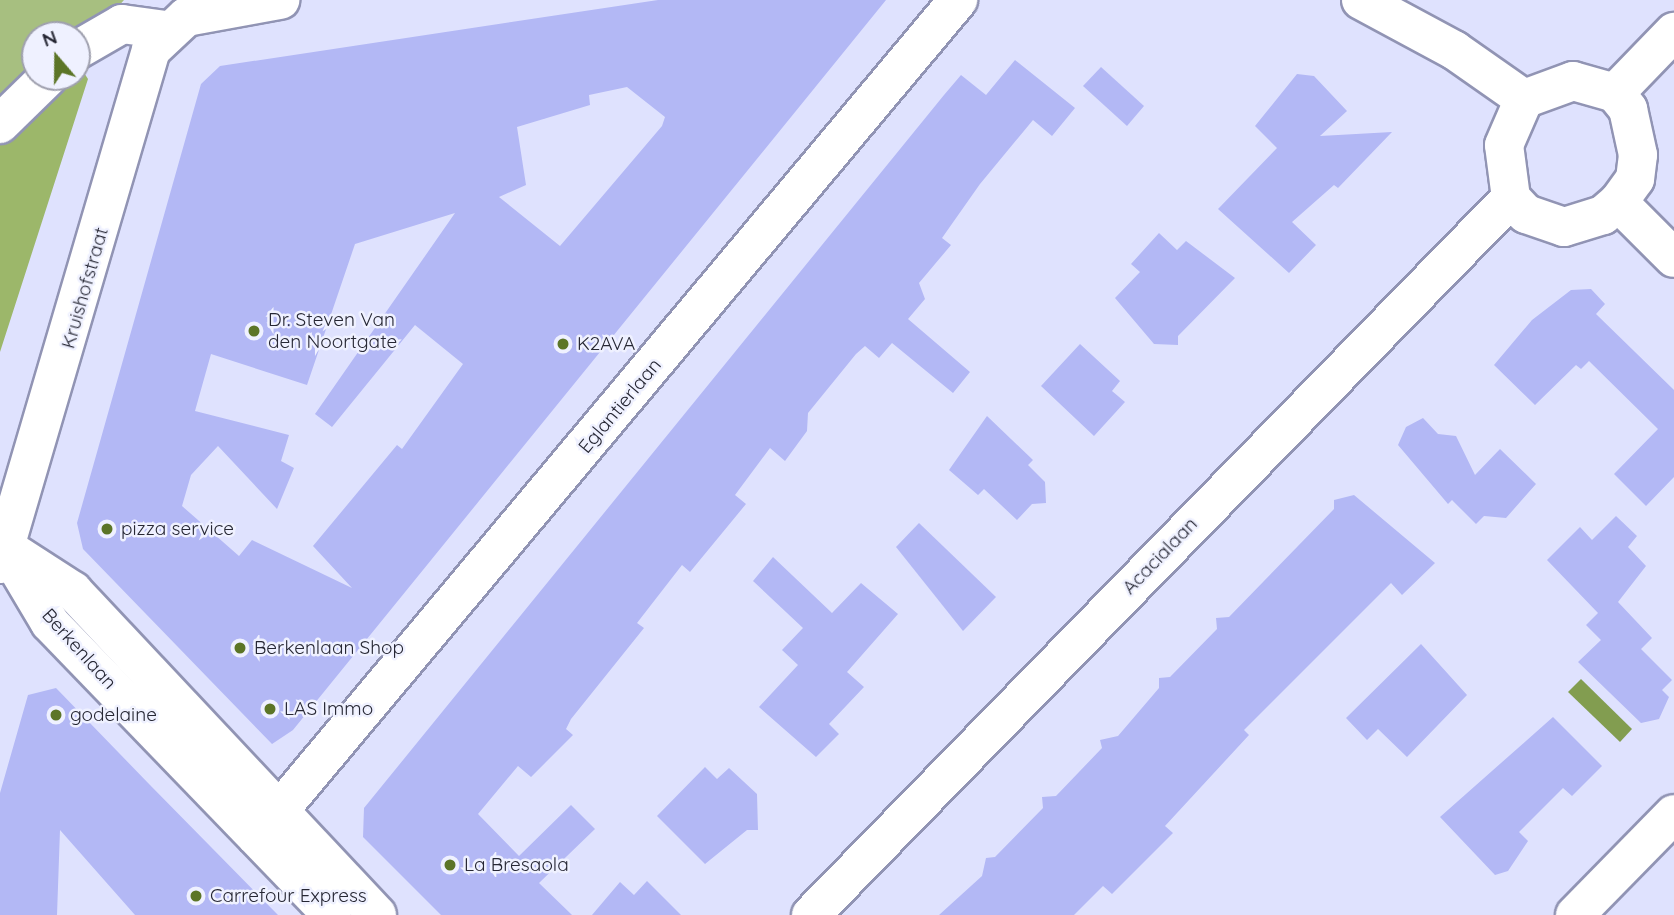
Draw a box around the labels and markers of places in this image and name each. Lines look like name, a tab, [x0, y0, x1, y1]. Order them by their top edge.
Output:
place label: Dr. Steven Van den Noortgate	[268, 309, 397, 353]
marker: Dr. Steven Van den Noortgate	[246, 323, 262, 339]
place label: K2AVA	[577, 333, 635, 355]
marker: K2AVA	[555, 336, 571, 352]
place label: pizza service	[121, 518, 234, 540]
marker: pizza service	[99, 521, 115, 537]
place label: Berkenlaan Shop	[254, 637, 404, 659]
marker: Berkenlaan Shop	[232, 640, 248, 656]
place label: LAS Immo	[284, 698, 373, 720]
marker: LAS Immo	[262, 701, 278, 717]
place label: godelaine	[70, 704, 157, 726]
marker: godelaine	[48, 707, 64, 723]
place label: La Bresaola	[464, 854, 569, 876]
marker: La Bresaola	[442, 857, 458, 873]
place label: Carrefour Express	[210, 885, 367, 907]
marker: Carrefour Express	[188, 888, 204, 904]

